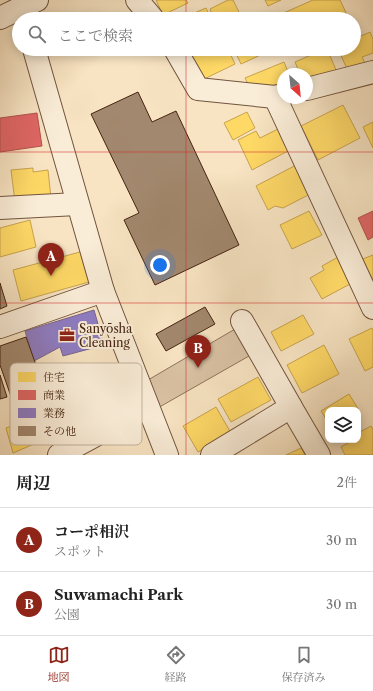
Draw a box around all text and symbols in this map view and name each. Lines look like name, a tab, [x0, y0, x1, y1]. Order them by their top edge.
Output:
search box	[12, 12, 361, 56]
icon: search	[26, 23, 48, 45]
text: ここで検索	[58, 26, 133, 45]
north arrow	[277, 68, 313, 104]
pin: A	[38, 243, 64, 276]
your location	[150, 255, 170, 275]
place label: Sanyōsha Cleaning	[79, 321, 133, 350]
office icon: Sanyōsha Cleaning	[58, 326, 76, 344]
pin: B	[185, 335, 211, 368]
legend	[10, 363, 142, 445]
text: 住宅	[43, 370, 65, 384]
text: 商業	[43, 388, 65, 402]
text: 業務	[43, 406, 65, 420]
map controls	[325, 407, 361, 443]
button: layers	[325, 407, 361, 443]
text: その他	[43, 424, 76, 438]
text: 周辺	[16, 473, 50, 493]
text: 2件	[337, 474, 357, 490]
text: コーポ相沢	[54, 522, 129, 541]
text: A	[24, 532, 34, 548]
text: 30 m	[326, 532, 357, 548]
text: スポット	[54, 543, 106, 559]
text: Suwamachi Park	[54, 585, 183, 604]
text: B	[24, 596, 34, 612]
text: 30 m	[326, 596, 357, 612]
text: 公園	[54, 606, 80, 622]
tab: 地図	[48, 644, 70, 684]
tab: 経路	[165, 644, 187, 684]
tab: 保存済み	[282, 644, 326, 684]

